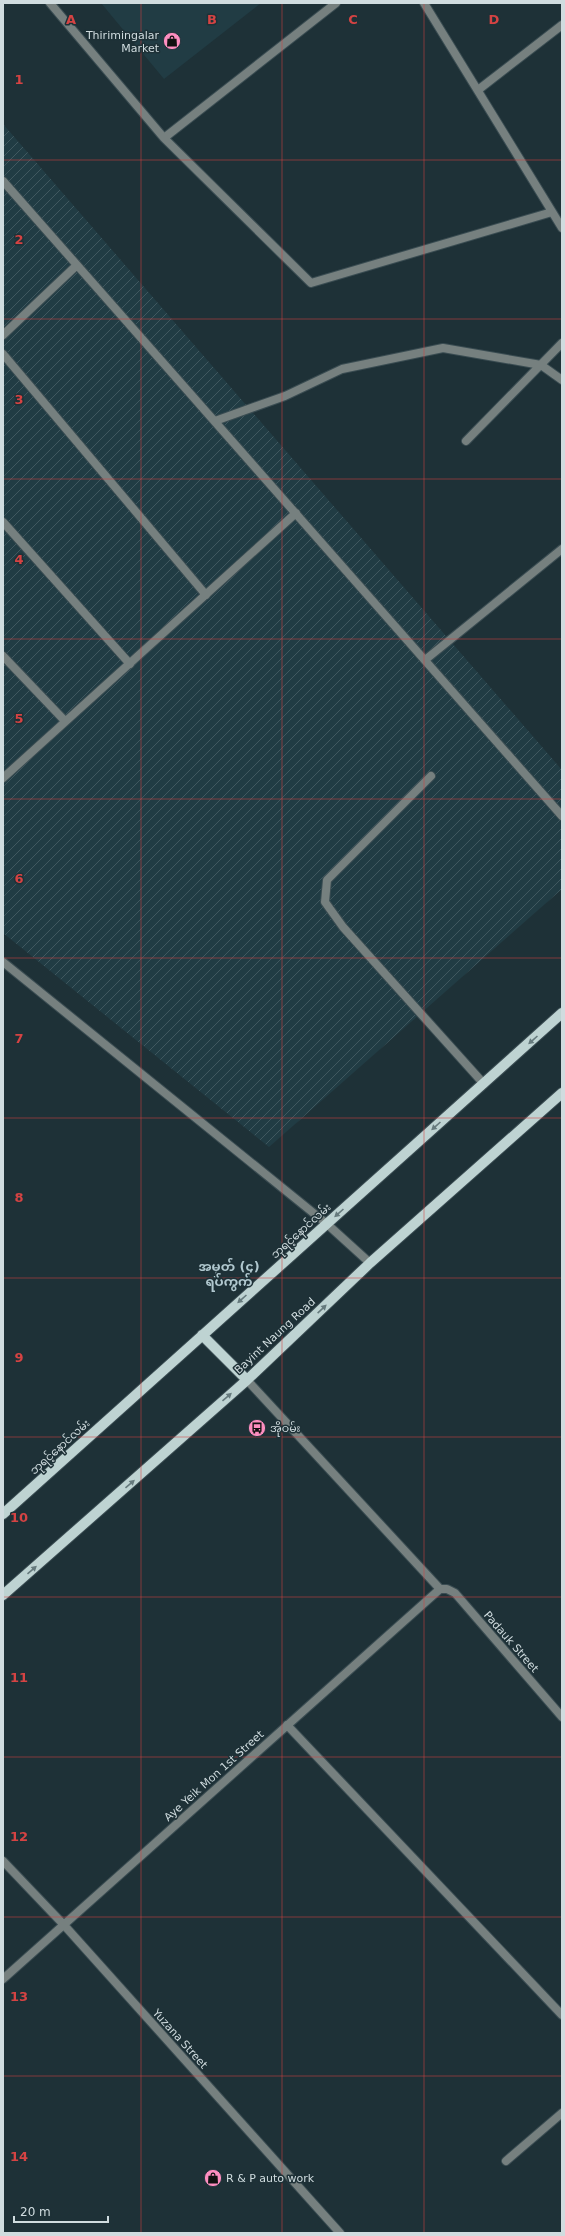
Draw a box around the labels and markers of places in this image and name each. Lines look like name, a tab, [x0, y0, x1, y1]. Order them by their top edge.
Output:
place label: Thirimingalar Market	[85, 29, 160, 55]
shop icon: Thirimingalar Market	[162, 31, 182, 51]
bus stop icon: အိုဝမ်း	[247, 1418, 267, 1438]
place label: အိုဝမ်း	[270, 1421, 301, 1437]
shop icon: R & P auto work	[203, 2168, 223, 2188]
place label: R & P auto work	[226, 2172, 315, 2185]

